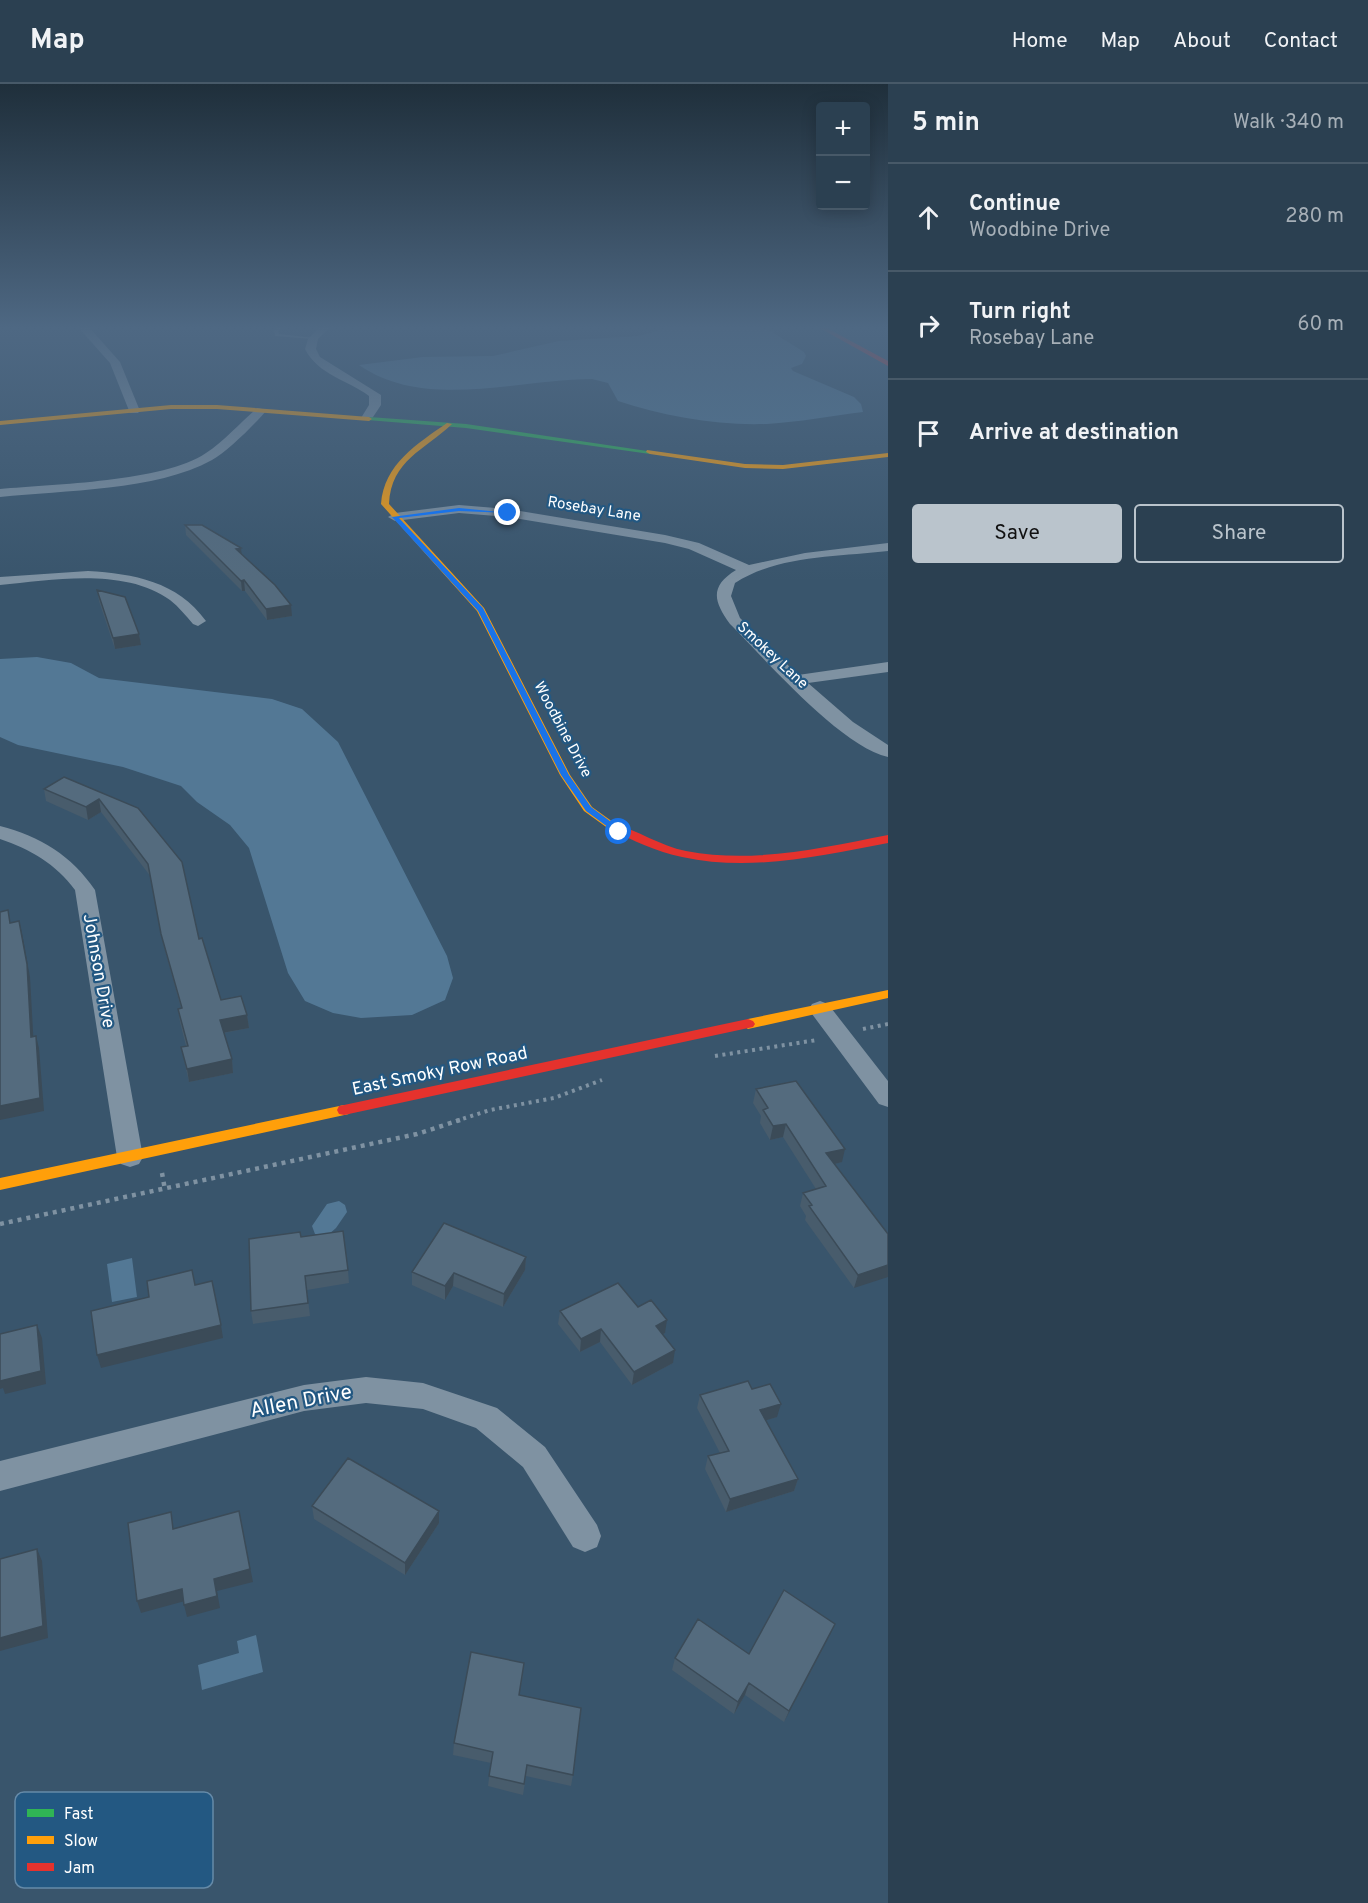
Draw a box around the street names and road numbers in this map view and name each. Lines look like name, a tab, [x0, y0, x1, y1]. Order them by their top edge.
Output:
street label: Rosebay Lane	[546, 493, 642, 527]
street label: Smokey Lane	[733, 618, 811, 694]
street label: Woodbine Drive	[529, 679, 595, 781]
street label: Johnson Drive	[77, 912, 119, 1030]
street label: East Smoky Row Road	[350, 1042, 530, 1102]
street label: Allen Drive	[248, 1379, 354, 1425]

